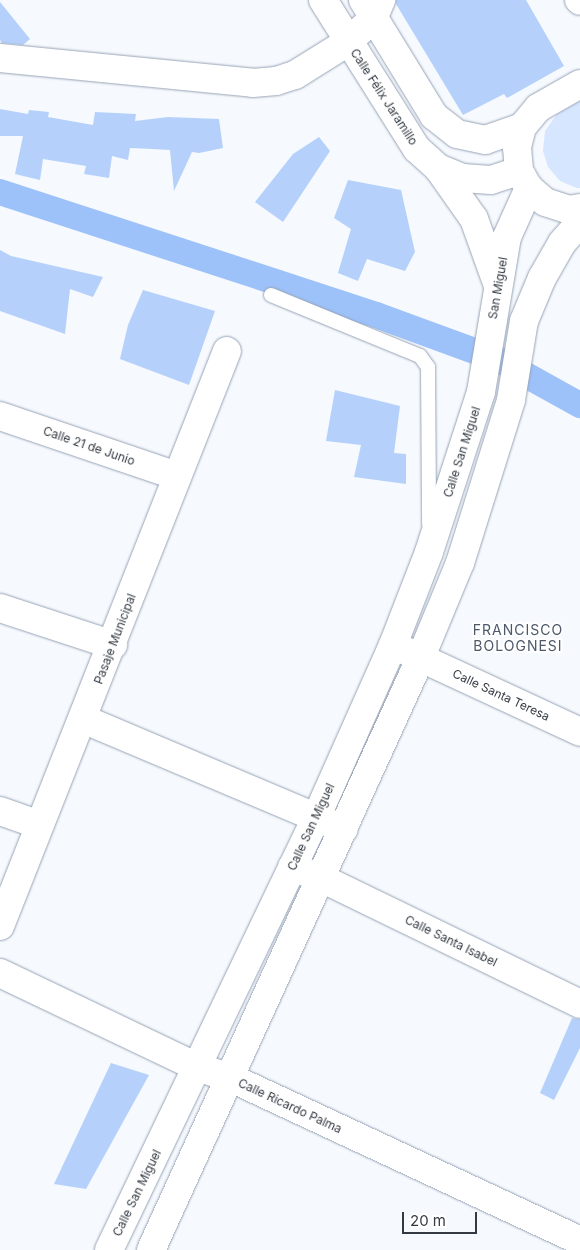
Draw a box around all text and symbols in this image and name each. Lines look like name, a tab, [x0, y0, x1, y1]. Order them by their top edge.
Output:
street label: Calle Félix Jaramillo	[347, 46, 421, 148]
street label: San Miguel	[485, 256, 511, 320]
street label: Calle San Miguel	[441, 405, 483, 499]
street label: Calle 21 de Junio	[41, 424, 137, 468]
street label: Pasaje Municipal	[91, 592, 139, 686]
district label: FRANCISCO BOLOGNESI	[472, 622, 564, 654]
street label: Calle Santa Teresa	[450, 666, 552, 724]
street label: Calle San Miguel	[284, 781, 338, 873]
street label: Calle Santa Isabel	[403, 912, 499, 970]
street label: Calle Ricardo Palma	[236, 1076, 344, 1136]
street label: Calle San Miguel	[110, 1147, 164, 1239]
scale bar	[405, 1202, 480, 1234]
text: 20 m	[410, 1211, 446, 1230]

